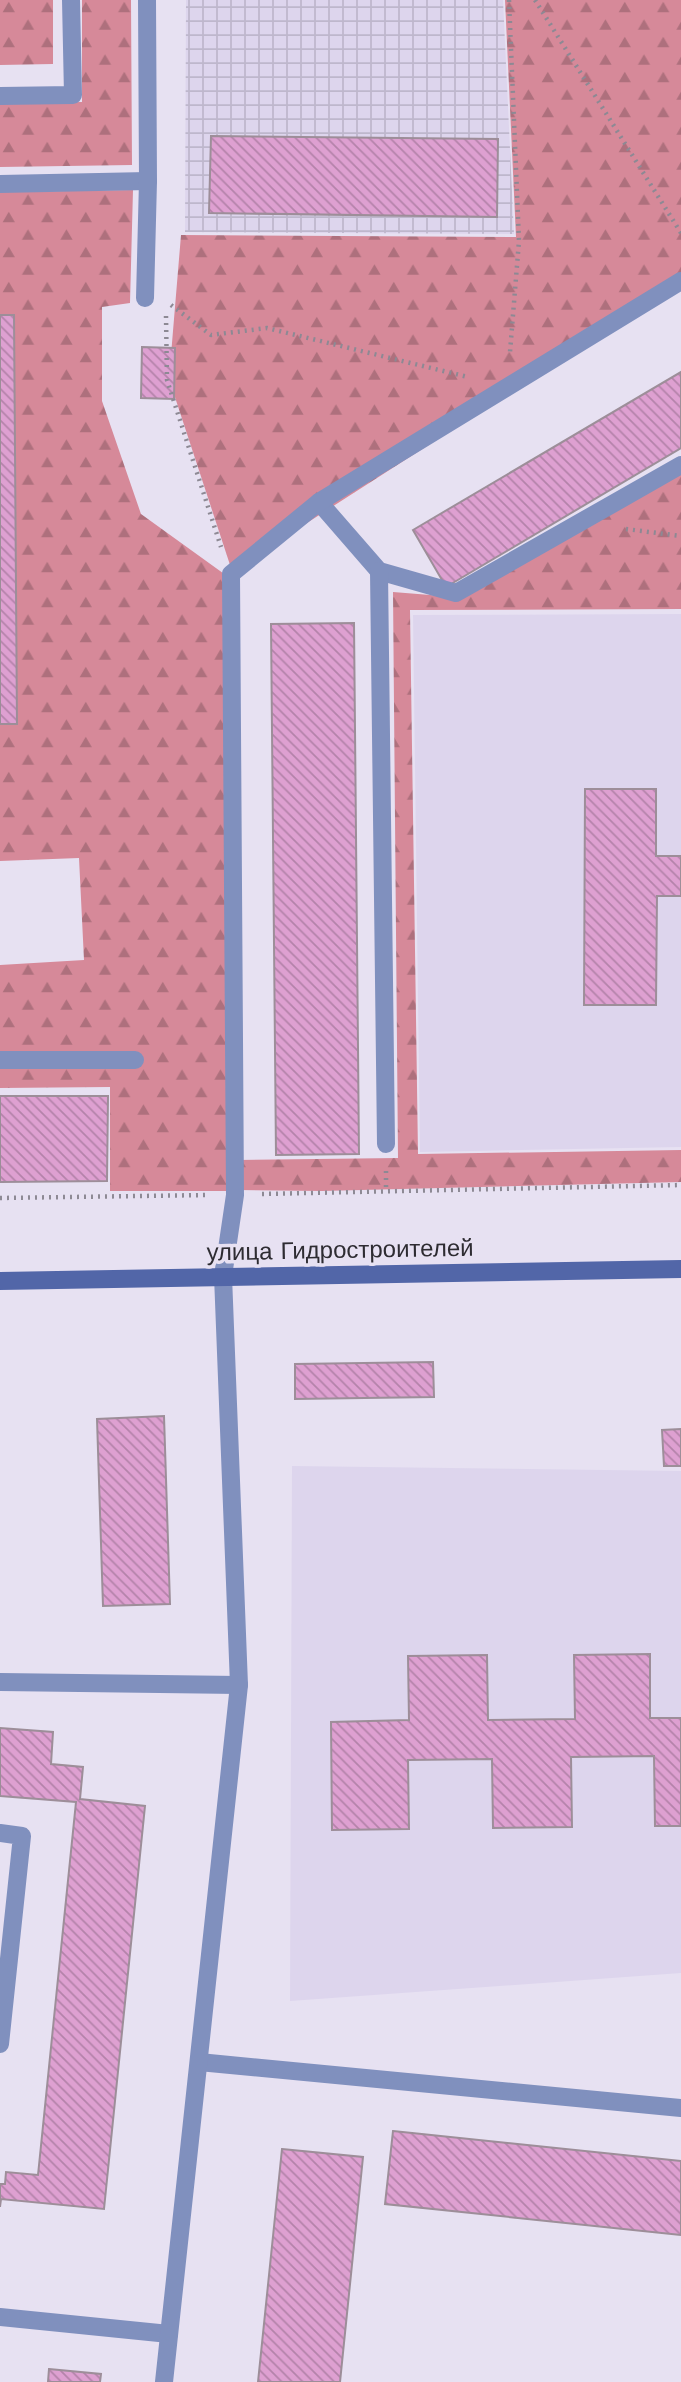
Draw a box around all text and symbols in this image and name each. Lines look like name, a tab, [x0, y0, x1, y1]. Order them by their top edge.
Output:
street label: улица Гидростроителей	[206, 1234, 474, 1266]

